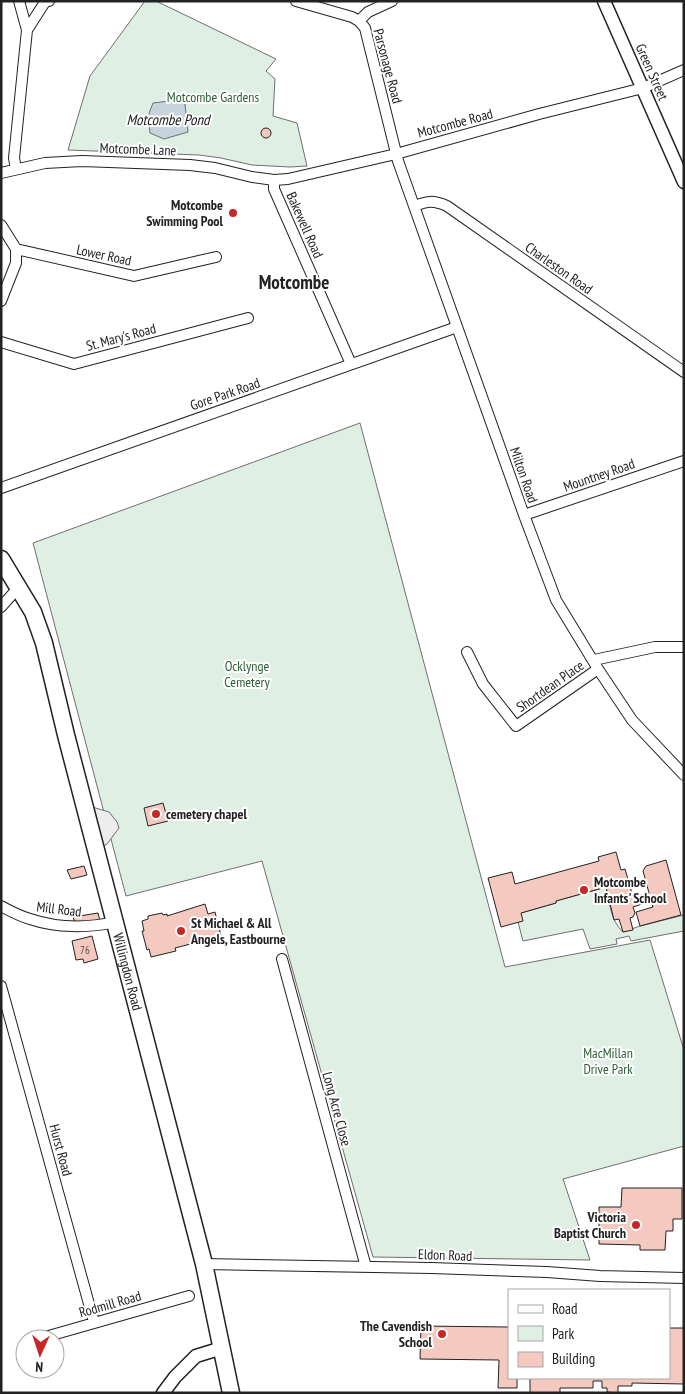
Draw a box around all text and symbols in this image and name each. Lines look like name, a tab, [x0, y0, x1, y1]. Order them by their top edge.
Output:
street label: Parsonage Road	[369, 27, 407, 105]
street label: Green Street	[632, 41, 673, 103]
park label: Motcombe Gardens	[167, 88, 260, 106]
street label: Motcombe Road	[415, 104, 495, 142]
water label: Motcombe Pond	[126, 110, 212, 129]
street label: Motcombe Lane	[99, 139, 177, 159]
street label: Bakewell Road	[282, 189, 328, 261]
place label: Motcombe Swimming Pool	[146, 196, 224, 230]
marker: Motcombe Swimming Pool	[227, 207, 239, 219]
street label: Charleston Road	[522, 238, 596, 298]
street label: Lower Road	[75, 240, 133, 270]
district label: Motcombe	[259, 270, 329, 294]
street label: St. Mary's Road	[84, 319, 158, 355]
street label: Gore Park Road	[188, 374, 262, 414]
street label: Milton Road	[506, 445, 542, 505]
street label: Mountney Road	[561, 454, 637, 496]
street label: Shortdean Place	[513, 656, 587, 716]
park label: Ocklynge Cemetery	[224, 657, 270, 691]
place label: cemetery chapel	[166, 805, 247, 823]
marker: cemetery chapel	[150, 808, 162, 820]
place label: Motcombe Infants' School	[594, 873, 667, 907]
marker: Motcombe Infants' School	[578, 884, 590, 896]
street label: Mill Road	[35, 897, 83, 921]
place label: St Michael & All Angels, Eastbourne	[190, 914, 286, 948]
marker: St Michael & All Angels, Eastbourne	[175, 925, 187, 937]
street label: Willingdon Road	[109, 931, 146, 1012]
house number: 76	[80, 943, 90, 957]
park label: MacMillan Drive Park	[583, 1044, 633, 1078]
street label: Long Acre Close	[318, 1070, 356, 1148]
street label: Hurst Road	[45, 1122, 77, 1178]
place label: Victoria Baptist Church	[554, 1208, 626, 1242]
marker: Victoria Baptist Church	[630, 1219, 642, 1231]
street label: Eldon Road	[418, 1245, 472, 1265]
street label: Rodmill Road	[77, 1287, 143, 1321]
legend	[508, 1289, 670, 1379]
text: Road	[552, 1299, 578, 1318]
place label: The Cavendish School	[360, 1317, 433, 1351]
text: Park	[552, 1324, 574, 1343]
marker: The Cavendish School	[436, 1328, 448, 1340]
north arrow	[15, 1329, 65, 1379]
text: Building	[552, 1349, 595, 1368]
text: N	[35, 1358, 44, 1376]

